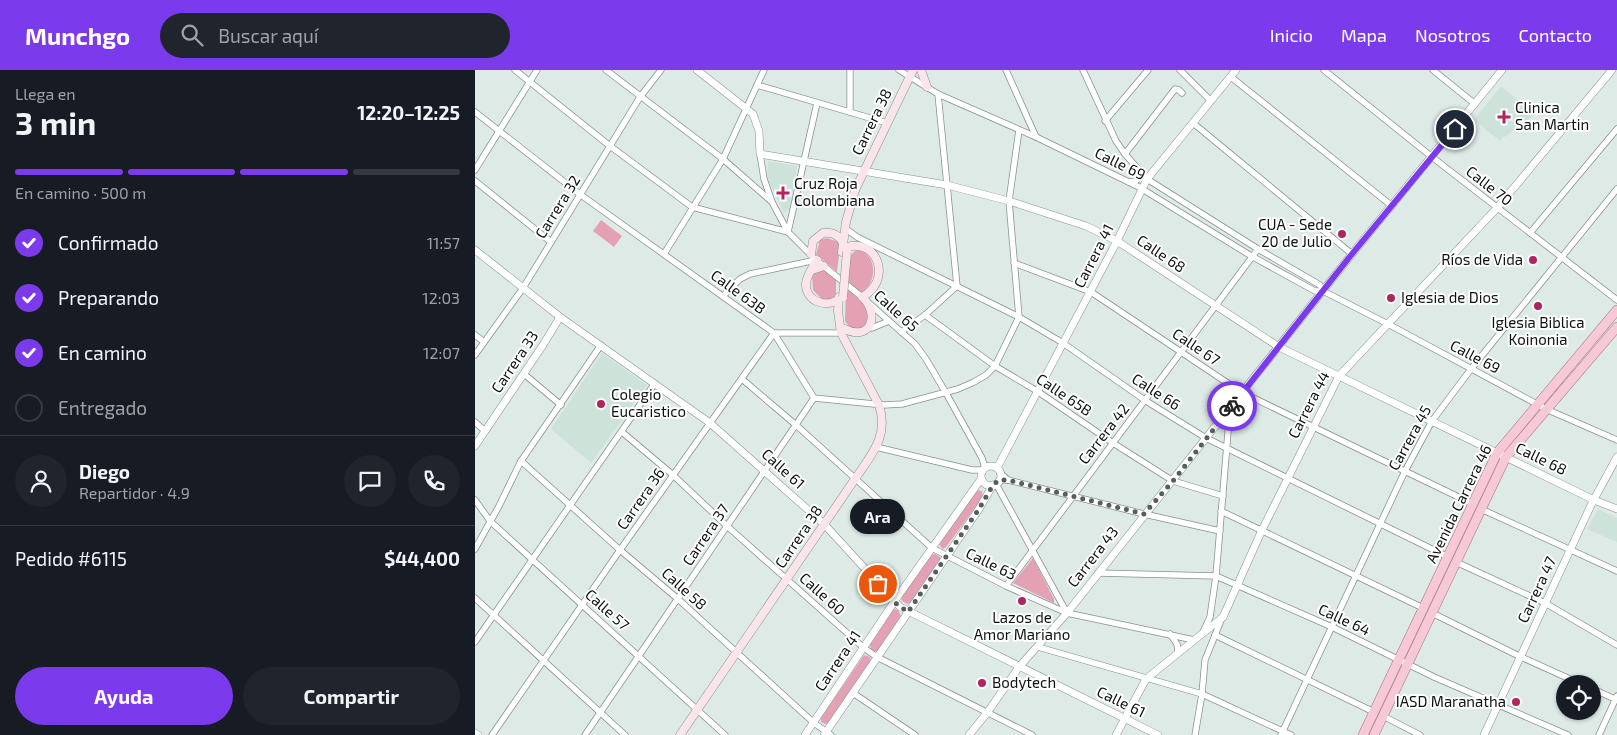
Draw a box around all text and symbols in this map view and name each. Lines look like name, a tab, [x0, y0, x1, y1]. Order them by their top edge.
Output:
search box	[160, 13, 510, 58]
text: Munchgo	[25, 21, 130, 50]
icon: search	[178, 21, 206, 49]
text: Buscar aquí	[218, 24, 319, 47]
text: Inicio	[1270, 24, 1313, 46]
text: Mapa	[1341, 24, 1387, 46]
text: Nosotros	[1415, 24, 1490, 46]
text: Contacto	[1518, 24, 1592, 46]
text: Llega en	[15, 84, 76, 103]
street label: Carrera 38	[847, 85, 895, 158]
place label: Clinica San Martin	[1515, 98, 1589, 133]
text: 12:20–12:25	[357, 101, 460, 124]
text: 3 min	[15, 103, 96, 141]
pin	[1434, 108, 1476, 150]
marker: Clinica San Martin	[1497, 110, 1511, 124]
icon: home	[1441, 115, 1469, 143]
street label: Calle 69	[1092, 143, 1149, 183]
street label: Calle 70	[1463, 162, 1516, 209]
street label: Carrera 32	[531, 172, 584, 241]
place label: Cruz Roja Colombiana	[794, 174, 875, 209]
text: En camino · 500 m	[15, 183, 146, 202]
marker: Cruz Roja Colombiana	[776, 186, 790, 200]
place label: CUA - Sede 20 de Julio	[1258, 215, 1332, 250]
street label: Carrera 41	[1069, 221, 1117, 291]
marker: CUA - Sede 20 de Julio	[1336, 228, 1348, 240]
icon: check	[15, 229, 43, 257]
street label: Calle 68	[1134, 230, 1189, 276]
text: Confirmado	[58, 231, 159, 254]
text: 11:57	[427, 233, 460, 252]
place label: Ríos de Vida	[1441, 250, 1523, 268]
marker: Ríos de Vida	[1527, 254, 1539, 266]
street label: Calle 63B	[708, 265, 769, 317]
icon: check	[15, 284, 43, 312]
text: Preparando	[58, 286, 159, 309]
street label: Calle 65	[871, 286, 923, 335]
text: 12:03	[422, 288, 460, 307]
place label: Iglesia de Dios	[1401, 288, 1499, 306]
marker: Iglesia de Dios	[1385, 292, 1397, 304]
marker: Iglesia Biblica Koinonia	[1532, 300, 1544, 312]
place label: Iglesia Biblica Koinonia	[1491, 313, 1585, 348]
street label: Calle 67	[1169, 324, 1224, 369]
street label: Carrera 33	[487, 327, 541, 396]
street label: Calle 69	[1447, 335, 1504, 377]
icon: check	[15, 339, 43, 367]
text: En camino	[58, 341, 147, 364]
text: 12:07	[423, 343, 460, 362]
street label: Carrera 44	[1284, 368, 1333, 441]
street label: Calle 65B	[1033, 369, 1096, 419]
street label: Calle 66	[1129, 369, 1184, 413]
courier	[1207, 381, 1257, 431]
place label: Colegio Eucaristico	[611, 385, 686, 420]
icon: bike	[1218, 392, 1246, 420]
text: Entregado	[58, 396, 147, 419]
marker: Colegio Eucaristico	[595, 398, 607, 410]
street label: Carrera 42	[1074, 399, 1132, 467]
street label: Carrera 45	[1384, 402, 1434, 473]
street label: Calle 68	[1513, 438, 1570, 478]
street label: Avenida Carrera 46	[1422, 441, 1495, 566]
street label: Calle 61	[758, 444, 809, 492]
button: person	[15, 455, 67, 507]
button: chat	[344, 455, 396, 507]
button: phone	[408, 455, 460, 507]
text: Diego	[79, 460, 130, 483]
street label: Carrera 36	[612, 464, 668, 533]
text: Repartidor · 4.9	[79, 483, 190, 502]
callout: Ara	[851, 499, 905, 534]
street label: Carrera 37	[678, 500, 732, 569]
street label: Carrera 38	[771, 502, 826, 571]
text: Ara	[864, 507, 891, 526]
street label: Carrera 43	[1063, 523, 1121, 590]
street label: Calle 63	[963, 543, 1020, 583]
text: Pedido #6115	[15, 547, 127, 570]
text: $44,400	[384, 547, 460, 570]
street label: Carrera 47	[1513, 553, 1559, 626]
street label: Calle 58	[658, 563, 711, 613]
pin	[857, 563, 899, 605]
street label: Calle 60	[796, 568, 849, 618]
icon: bag	[864, 570, 892, 598]
street label: Calle 57	[582, 585, 634, 634]
marker: Lazos de Amor Mariano	[1016, 595, 1028, 607]
street label: Calle 64	[1316, 599, 1373, 639]
place label: Lazos de Amor Mariano	[974, 608, 1070, 643]
street label: Carrera 41	[810, 627, 864, 694]
button: Ayuda	[15, 667, 233, 725]
button: Compartir	[243, 667, 460, 725]
place label: Bodytech	[992, 673, 1056, 691]
map controls	[1556, 675, 1601, 720]
button: locate	[1556, 675, 1601, 720]
marker: Bodytech	[976, 677, 988, 689]
street label: Calle 61	[1094, 682, 1149, 721]
place label: IASD Maranatha	[1396, 692, 1506, 710]
marker: IASD Maranatha	[1510, 696, 1522, 708]

